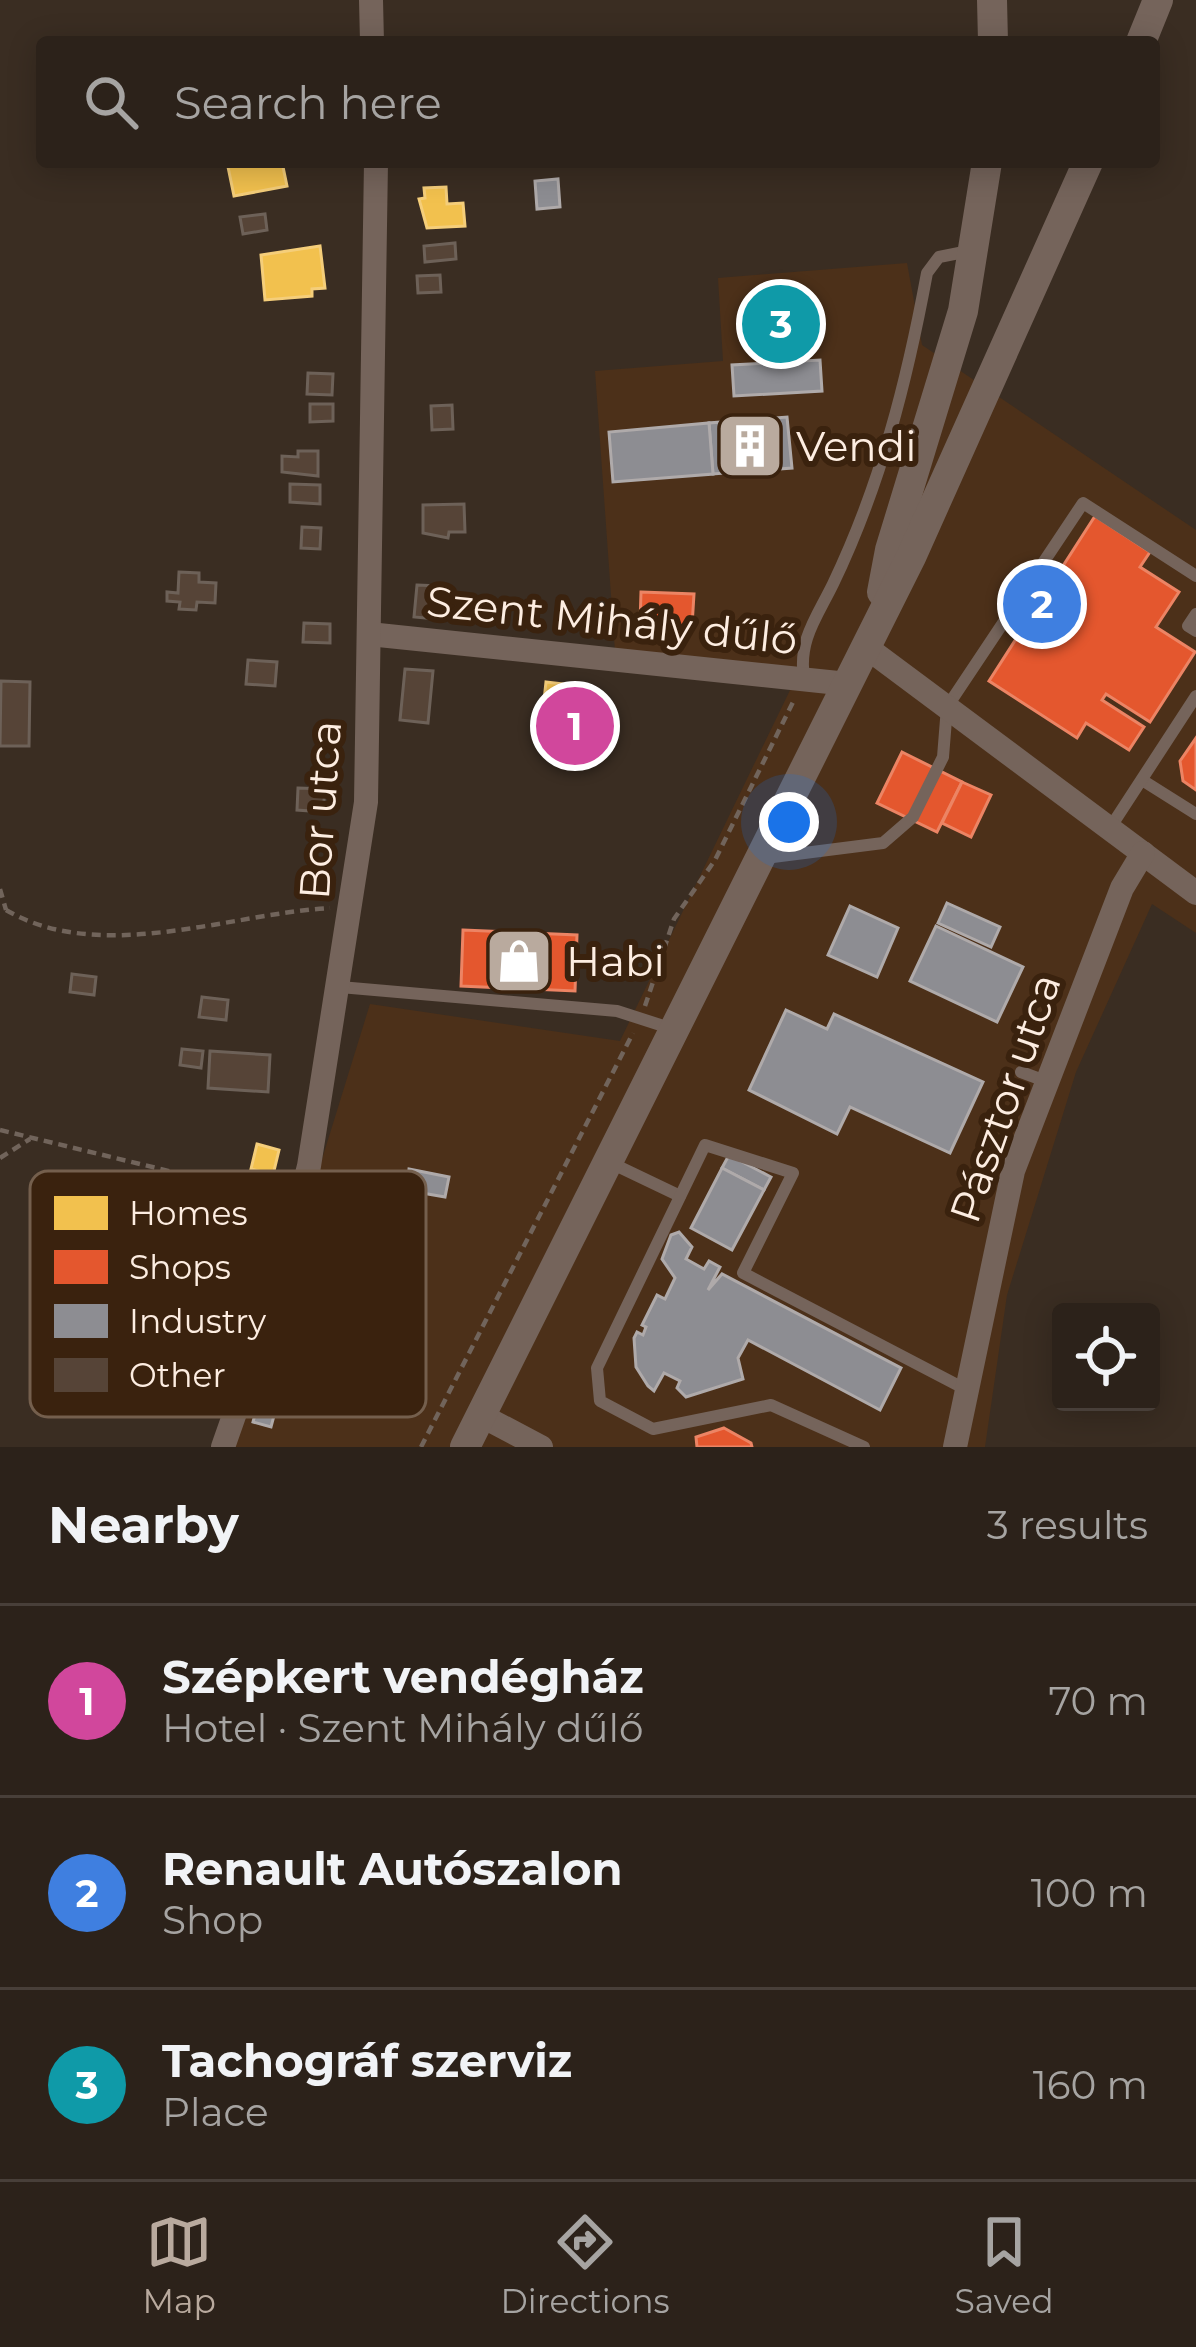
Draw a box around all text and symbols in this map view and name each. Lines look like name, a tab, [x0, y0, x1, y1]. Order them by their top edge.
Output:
search box	[36, 36, 1160, 168]
icon: search	[78, 69, 144, 135]
text: Search here	[174, 75, 442, 130]
pin: 3	[742, 279, 820, 369]
building icon: Vendi	[715, 411, 785, 481]
place label: Vendi	[796, 420, 917, 472]
pin: 2	[1003, 559, 1081, 649]
street label: Szent Mihály dűlő	[424, 575, 800, 665]
pin: 1	[536, 681, 614, 771]
street label: Bor utca	[288, 719, 352, 901]
your location	[759, 792, 819, 852]
shop icon: Habi	[484, 926, 554, 996]
place label: Habi	[566, 935, 665, 987]
street label: Pásztor utca	[938, 967, 1072, 1229]
legend	[30, 1171, 426, 1417]
text: Homes	[129, 1193, 248, 1233]
text: Shops	[129, 1247, 231, 1287]
text: Industry	[129, 1301, 266, 1341]
map controls	[1052, 1303, 1160, 1411]
button: locate	[1052, 1303, 1160, 1411]
text: Other	[129, 1355, 226, 1395]
text: Nearby	[48, 1494, 239, 1556]
text: 3 results	[987, 1501, 1148, 1549]
text: Szépkert vendégház	[162, 1649, 644, 1704]
text: 1	[79, 1677, 95, 1725]
text: 70 m	[1048, 1677, 1148, 1725]
text: Hotel · Szent Mihály dűlő	[162, 1704, 644, 1752]
text: Renault Autószalon	[162, 1841, 623, 1896]
text: 2	[75, 1869, 99, 1917]
text: 100 m	[1031, 1869, 1148, 1917]
text: Shop	[162, 1896, 263, 1944]
text: Tachográf szerviz	[162, 2033, 572, 2088]
text: 3	[75, 2061, 99, 2109]
text: 160 m	[1033, 2061, 1148, 2109]
text: Place	[162, 2088, 269, 2136]
tab: Map	[142, 2209, 216, 2321]
tab: Directions	[501, 2209, 670, 2321]
tab: Saved	[954, 2209, 1054, 2321]

